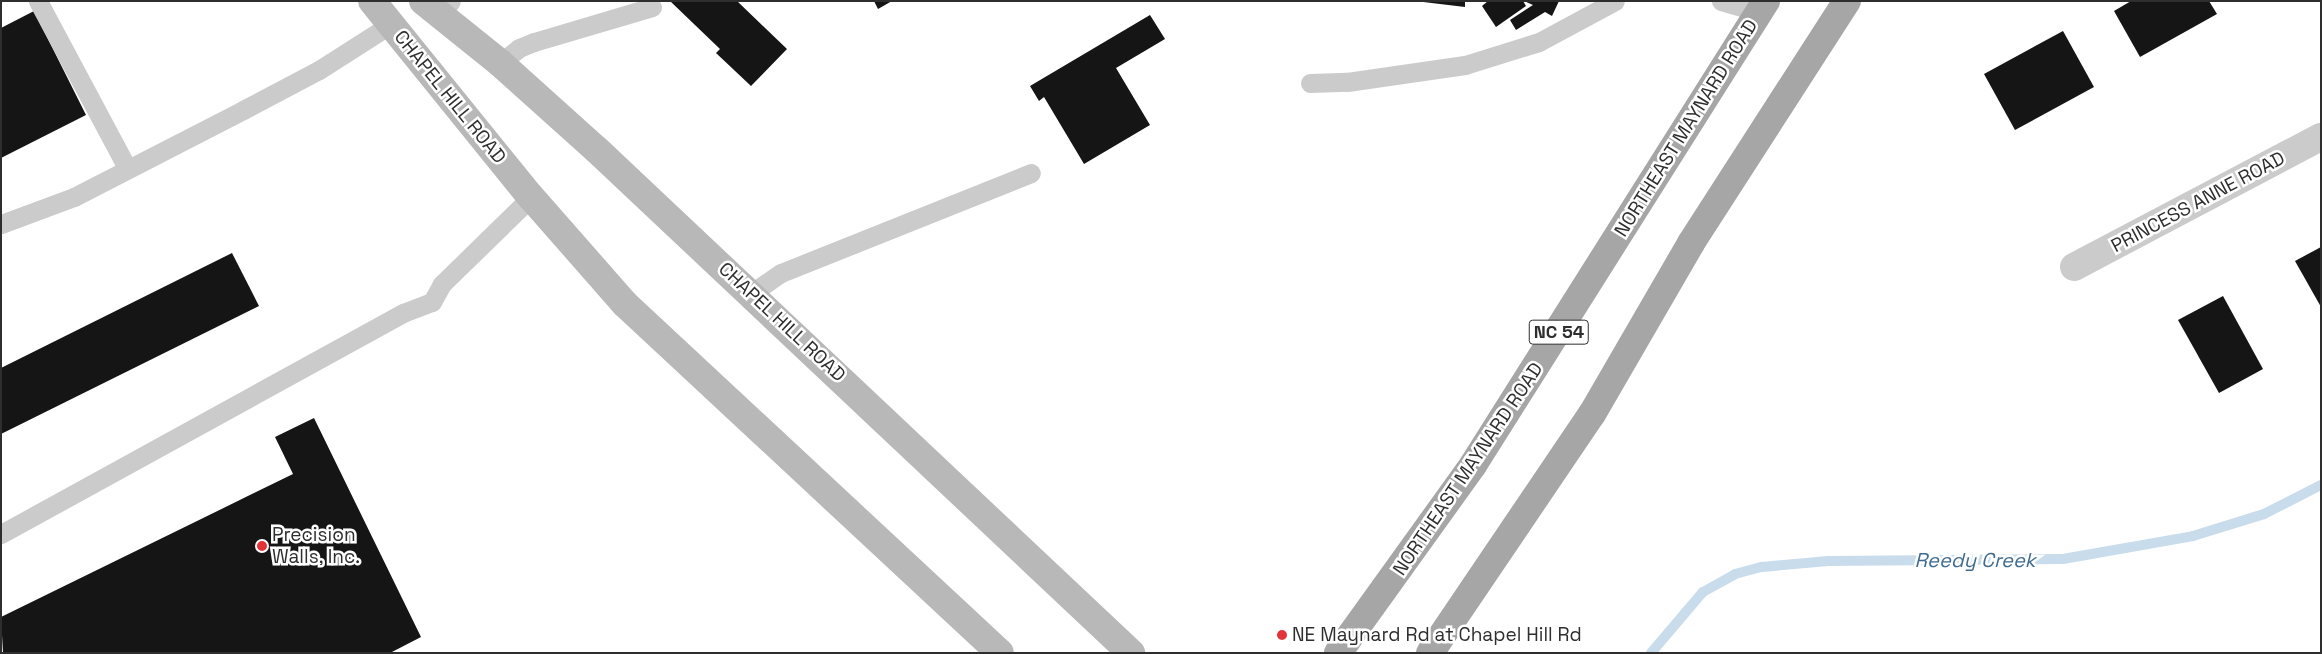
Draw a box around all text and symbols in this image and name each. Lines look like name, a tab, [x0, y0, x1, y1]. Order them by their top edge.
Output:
street label: NORTHEAST MAYNARD ROAD	[1610, 15, 1762, 241]
street label: CHAPEL HILL ROAD	[389, 25, 511, 169]
street label: PRINCESS ANNE ROAD	[2107, 146, 2289, 258]
street label: CHAPEL HILL ROAD	[714, 257, 850, 387]
road number: NC 54	[1528, 316, 1590, 348]
street label: NORTHEAST MAYNARD ROAD	[1388, 358, 1548, 580]
place label: Precision Walls, Inc.	[272, 524, 361, 568]
marker: Precision Walls, Inc.	[256, 540, 268, 552]
water label: Reedy Creek	[1914, 548, 2036, 572]
place label: NE Maynard Rd at Chapel Hill Rd	[1292, 624, 1582, 646]
marker: NE Maynard Rd at Chapel Hill Rd	[1276, 629, 1288, 641]

